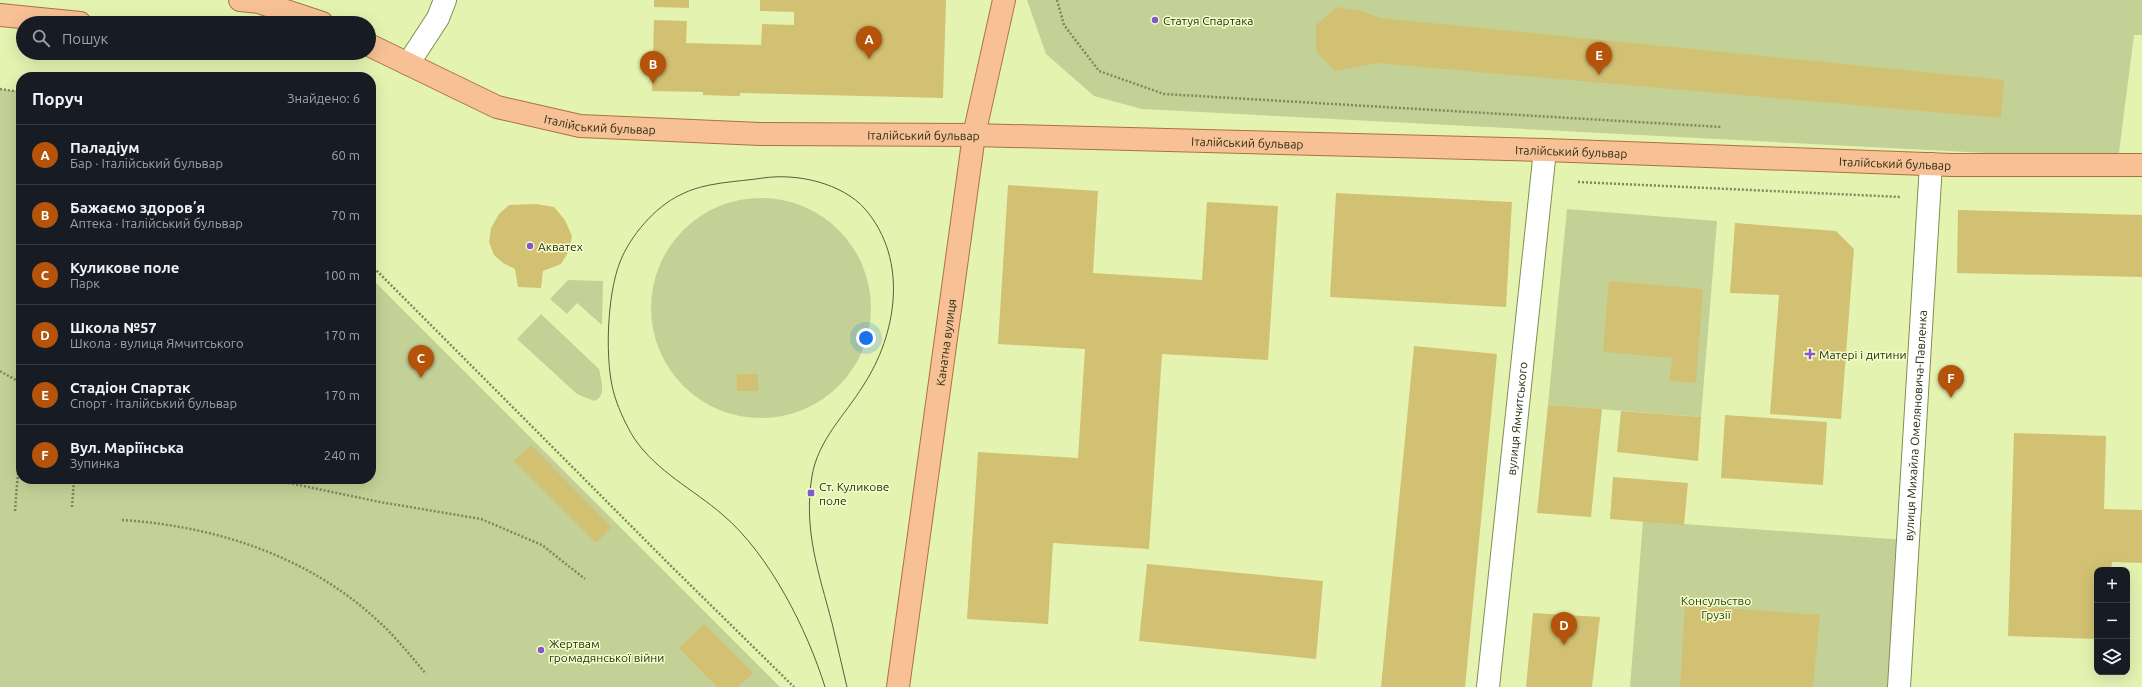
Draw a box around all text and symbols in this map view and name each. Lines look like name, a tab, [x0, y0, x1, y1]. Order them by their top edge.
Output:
place label: Статуя Спартака	[1163, 14, 1253, 27]
marker: Статуя Спартака	[1150, 15, 1160, 25]
search box	[16, 16, 376, 60]
pin: A	[856, 26, 882, 59]
icon: search	[30, 27, 52, 49]
text: Пошук	[62, 30, 108, 47]
pin: E	[1586, 42, 1612, 75]
pin: B	[640, 51, 666, 84]
text: Поруч	[32, 89, 83, 108]
text: Знайдено: 6	[287, 91, 360, 105]
street label: Італійський бульвар	[543, 112, 656, 136]
street label: Італійський бульвар	[867, 128, 980, 142]
street label: Італійський бульвар	[1191, 134, 1304, 150]
text: Паладіум	[70, 139, 140, 156]
street label: Італійський бульвар	[1515, 143, 1628, 160]
text: A	[40, 148, 50, 162]
text: 60 m	[331, 148, 360, 162]
street label: Італійський бульвар	[1839, 154, 1951, 171]
text: Бар · Італійський бульвар	[70, 156, 223, 170]
text: Бажаємо здоровʼя	[70, 199, 205, 216]
text: B	[41, 208, 49, 222]
text: 70 m	[331, 208, 360, 222]
text: Аптека · Італійський бульвар	[70, 216, 243, 230]
place label: Акватех	[538, 240, 583, 253]
marker: Акватех	[525, 241, 535, 251]
text: Куликове поле	[70, 259, 179, 276]
text: C	[41, 268, 49, 282]
text: 100 m	[324, 268, 360, 282]
text: Парк	[70, 276, 100, 290]
street label: Канатна вулиця	[933, 298, 958, 387]
street label: вулиця Михайла Омеляновича-Павленка	[1901, 310, 1929, 541]
text: Школа №57	[70, 319, 157, 336]
text: D	[40, 328, 50, 342]
text: 170 m	[324, 328, 360, 342]
your location	[856, 328, 876, 348]
text: Школа · вулиця Ямчитського	[70, 336, 244, 350]
pin: C	[408, 345, 434, 378]
marker: Матері і дитини	[1804, 348, 1816, 360]
place label: Матері і дитини	[1819, 348, 1907, 361]
street label: вулиця Ямчитського	[1504, 361, 1529, 476]
pin: F	[1938, 365, 1964, 398]
text: Стадіон Спартак	[70, 379, 190, 396]
text: E	[41, 388, 49, 402]
text: 170 m	[324, 388, 360, 402]
text: Спорт · Італійський бульвар	[70, 396, 237, 410]
text: Вул. Маріїнська	[70, 439, 184, 456]
text: F	[41, 448, 49, 462]
text: 240 m	[324, 448, 360, 462]
text: Зупинка	[70, 456, 120, 470]
place label: Ст. Куликове поле	[819, 480, 889, 507]
marker: Ст. Куликове поле	[806, 488, 816, 498]
map controls	[2094, 567, 2130, 675]
button: +	[2094, 567, 2130, 603]
park label: Консульство Грузії	[1681, 594, 1751, 621]
button: −	[2094, 603, 2130, 639]
pin: D	[1551, 612, 1577, 645]
place label: Жертвам громадянської війни	[549, 637, 664, 664]
button: layers	[2094, 639, 2130, 675]
marker: Жертвам громадянської війни	[536, 645, 546, 655]

